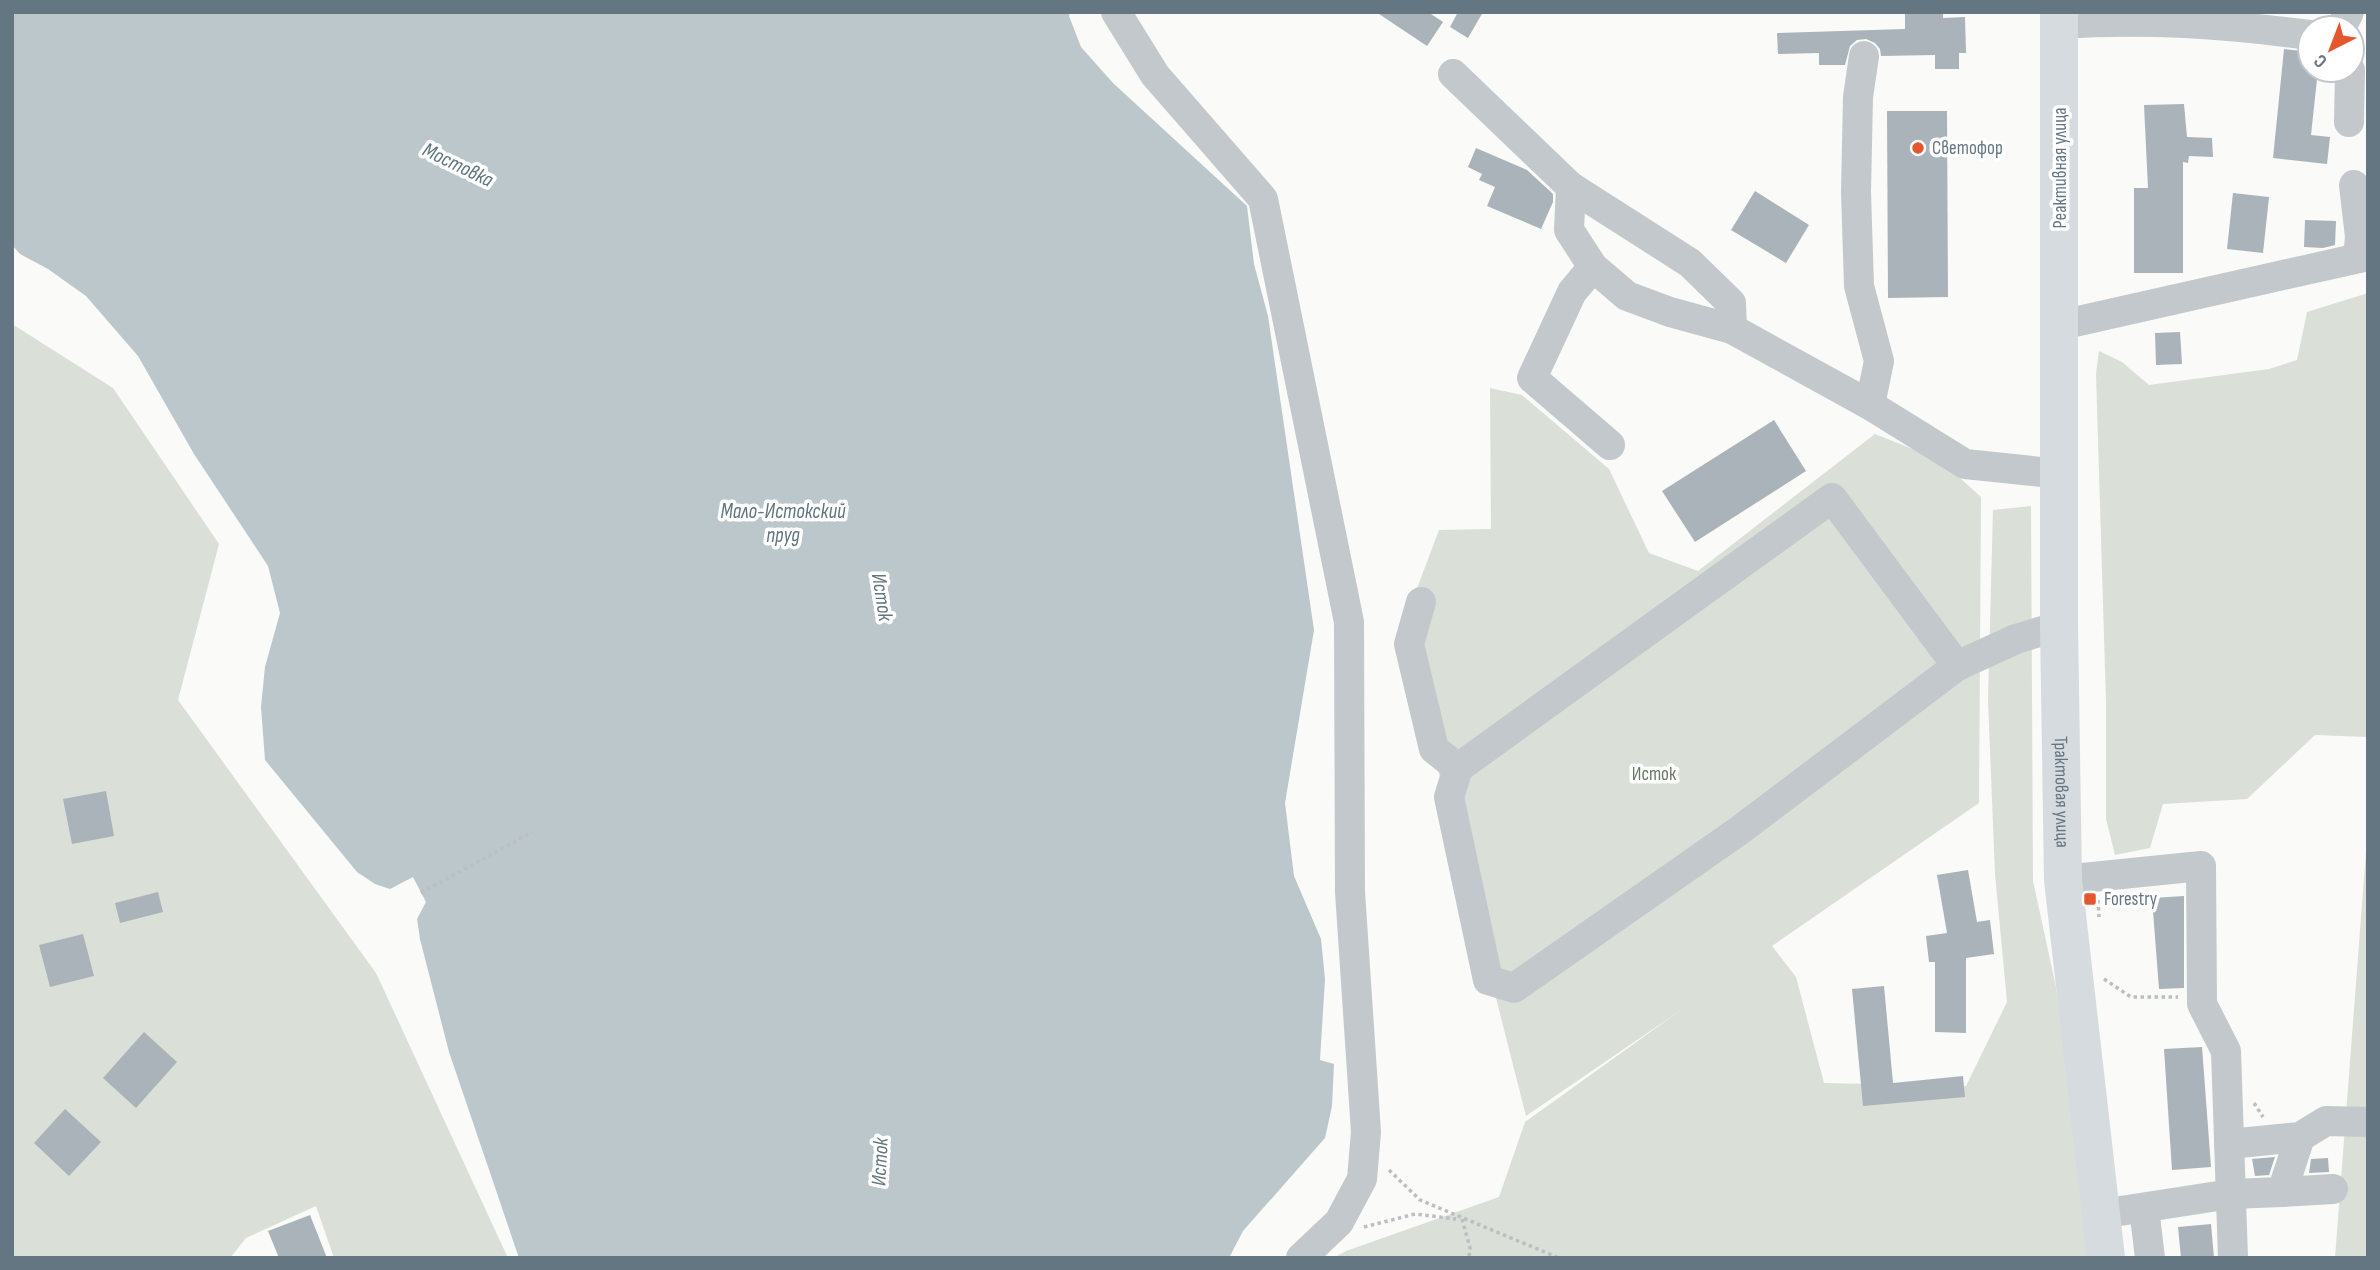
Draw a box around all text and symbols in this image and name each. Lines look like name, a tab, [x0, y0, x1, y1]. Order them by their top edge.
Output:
north arrow	[2296, 14, 2366, 84]
text: С	[2309, 49, 2332, 72]
street label: Реактивная улица	[2049, 108, 2072, 229]
water label: Мостовка	[419, 137, 498, 193]
place label: Светофор	[1932, 137, 2003, 160]
marker: Светофор	[1910, 140, 1926, 156]
water label: Мало-Истокский пруд	[720, 499, 846, 548]
water label: Исток	[866, 571, 898, 624]
street label: Трактовая улица	[2049, 736, 2074, 848]
park label: Исток	[1632, 763, 1677, 786]
place label: Forestry	[2104, 888, 2158, 911]
marker: Forestry	[2082, 891, 2098, 907]
water label: Исток	[866, 1136, 894, 1187]

